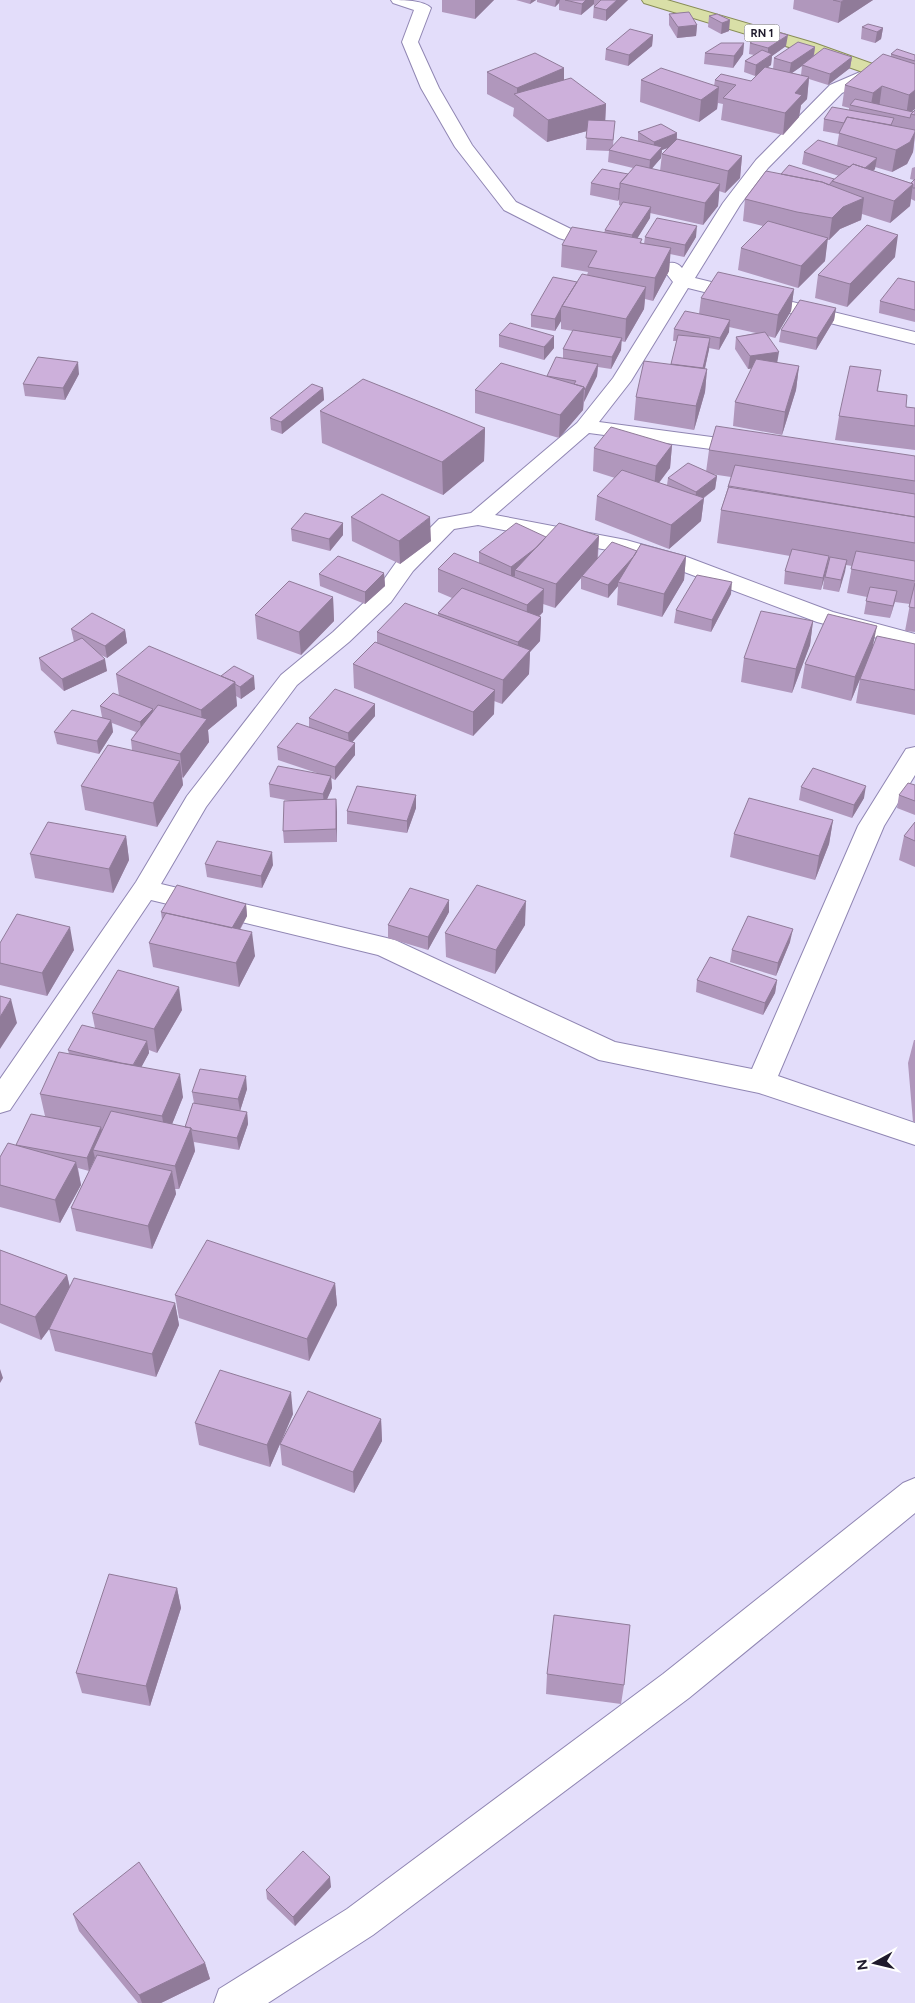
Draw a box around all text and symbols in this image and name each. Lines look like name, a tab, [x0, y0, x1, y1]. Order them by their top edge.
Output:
road number: RN 1	[744, 24, 780, 42]
north arrow	[850, 1938, 900, 1988]
text: N	[853, 1958, 872, 1971]

